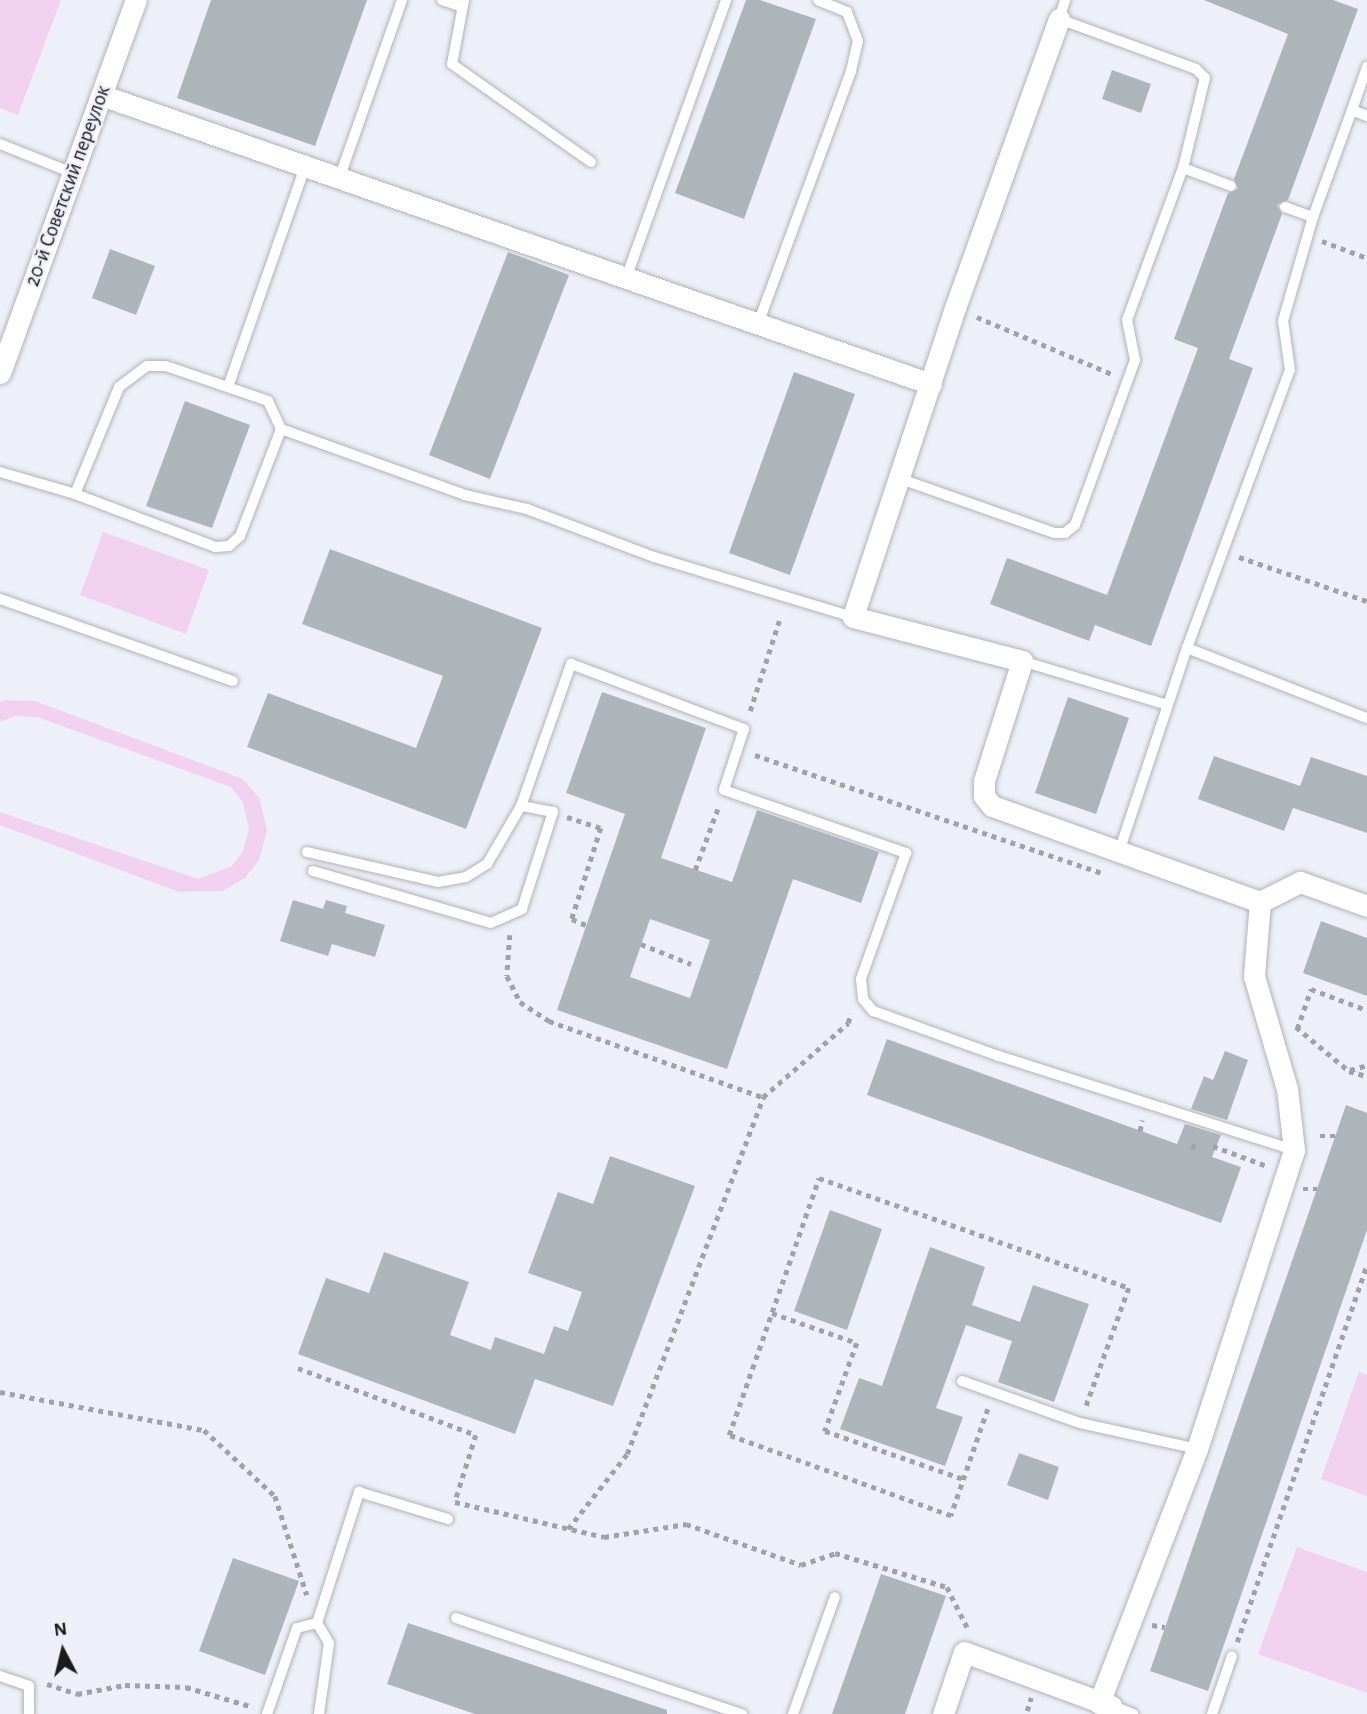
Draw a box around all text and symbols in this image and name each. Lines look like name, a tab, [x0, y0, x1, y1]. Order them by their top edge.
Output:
street label: 20-й Советский переулок	[20, 82, 116, 290]
north arrow	[28, 1616, 98, 1686]
text: N	[53, 1619, 68, 1640]

